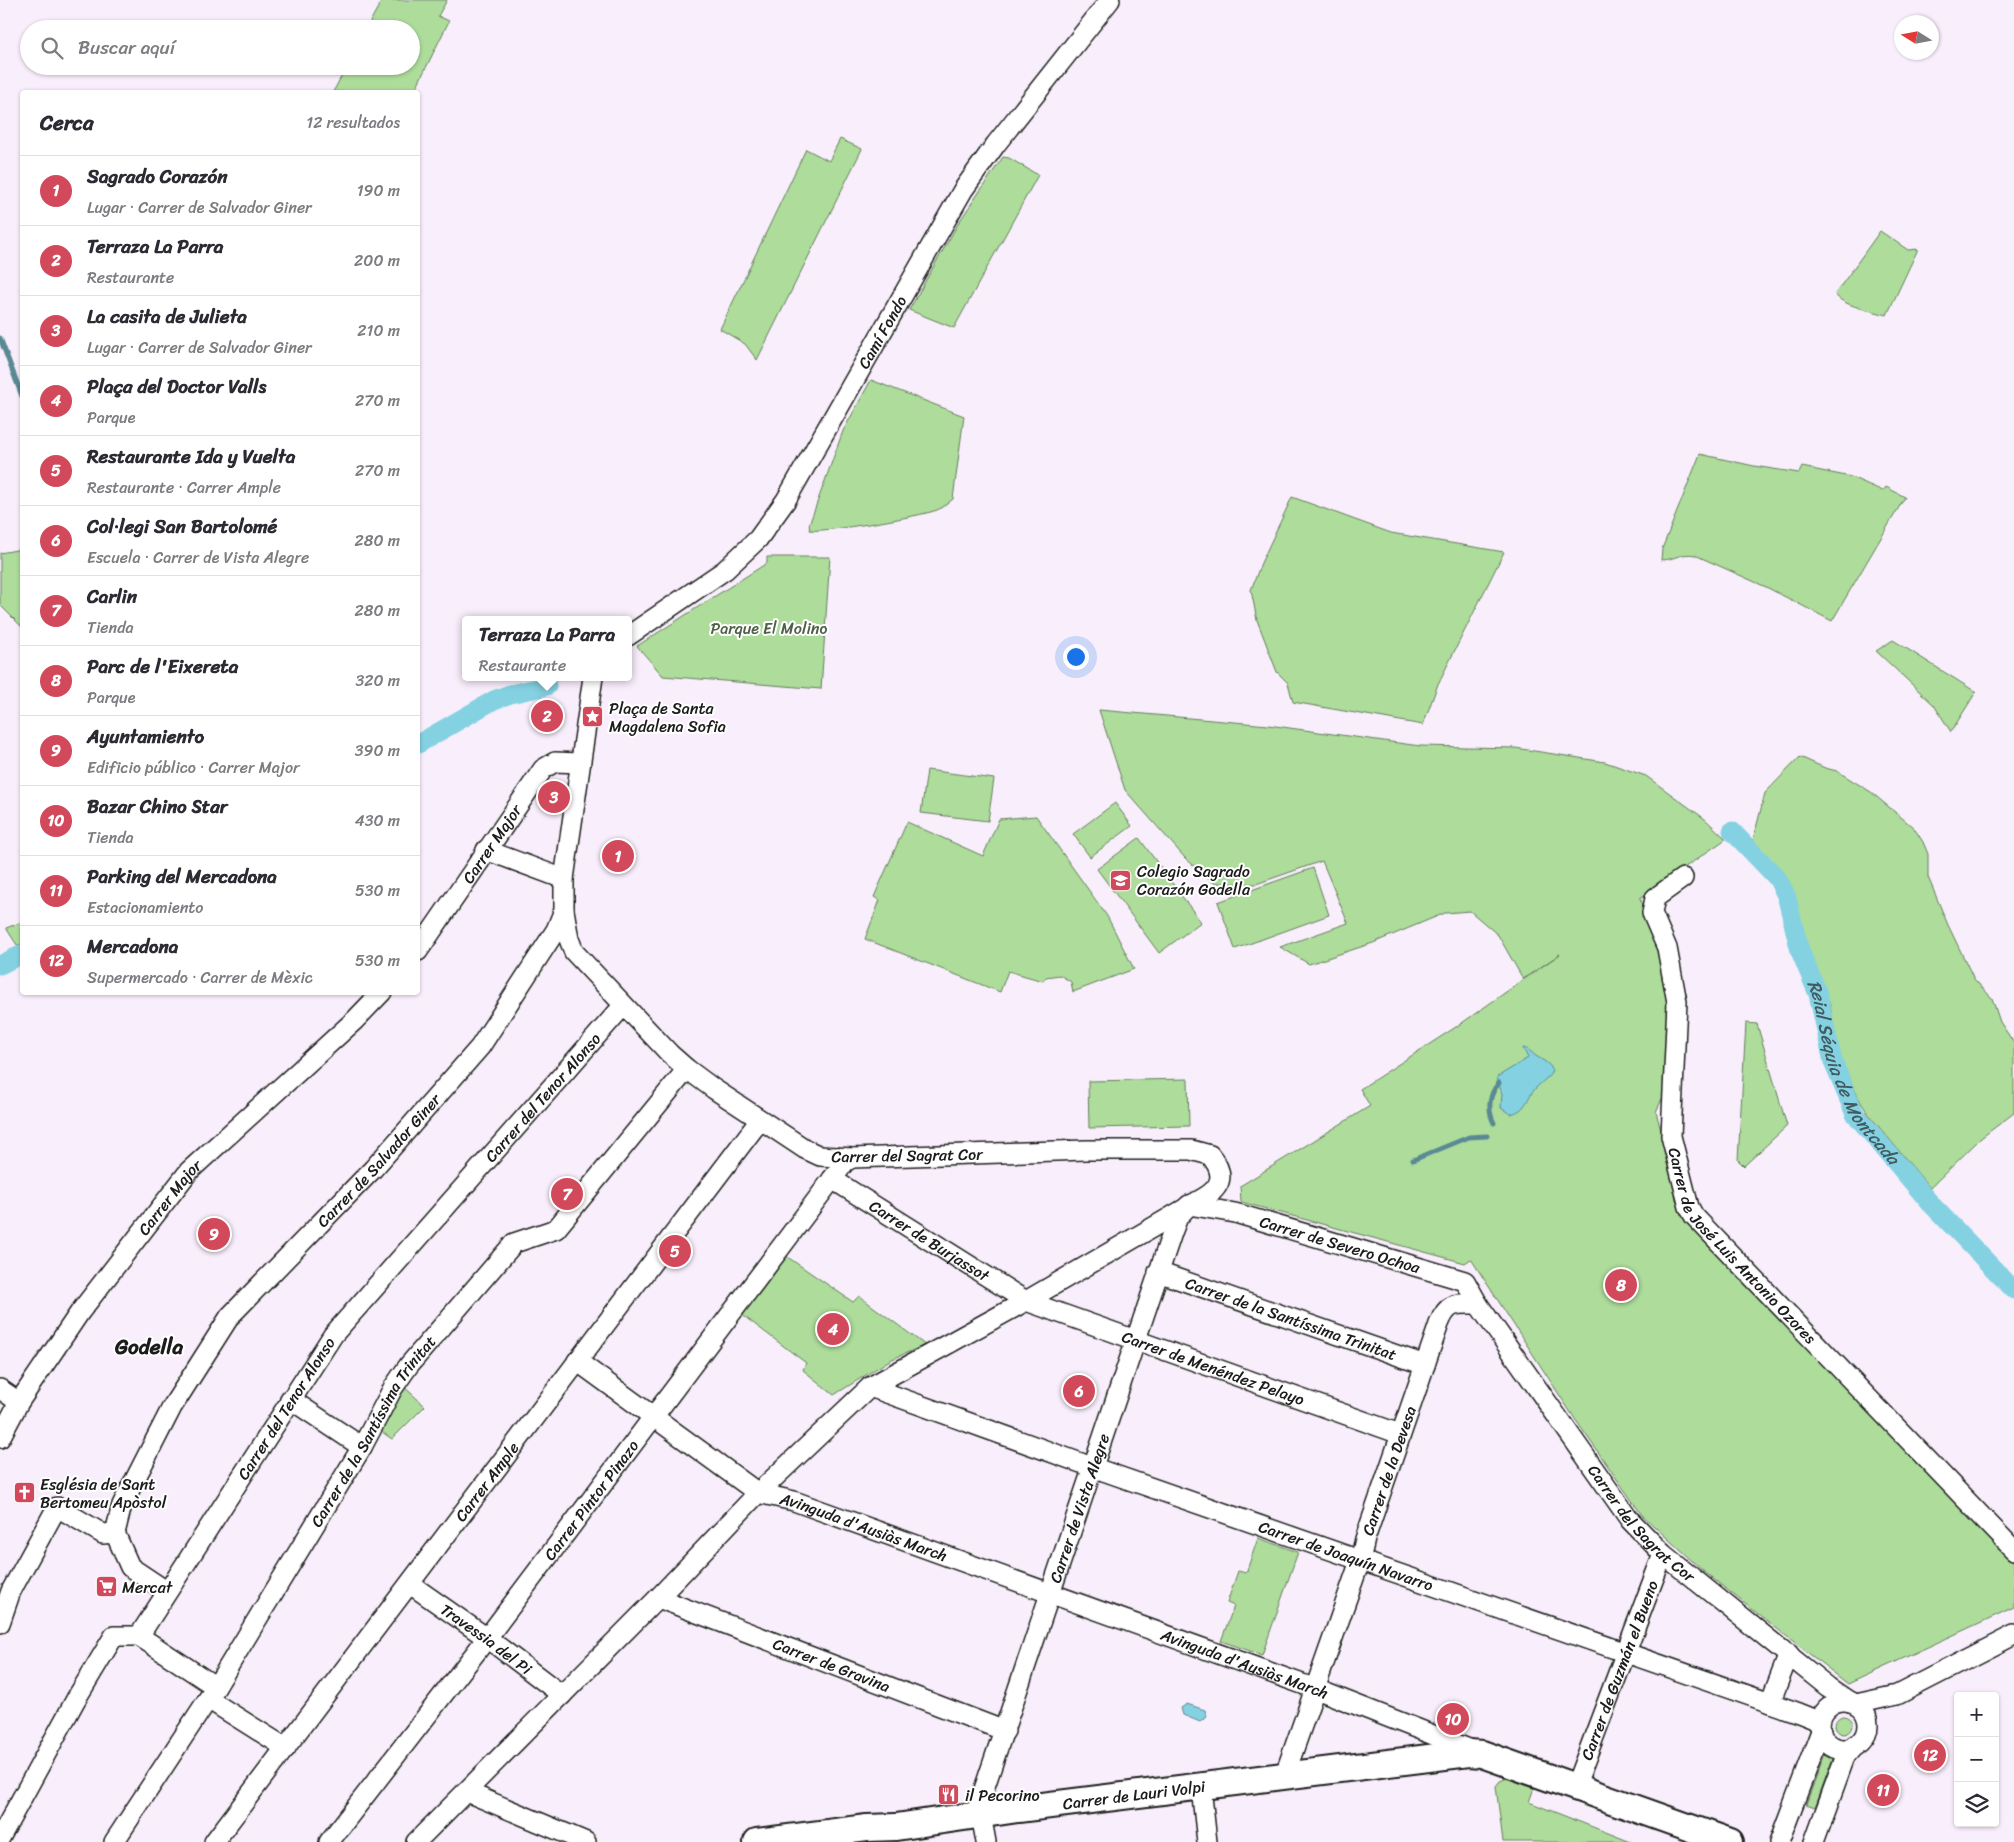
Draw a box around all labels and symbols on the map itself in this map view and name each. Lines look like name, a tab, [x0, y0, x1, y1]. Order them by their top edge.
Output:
north arrow	[1894, 15, 1939, 60]
street label: Camí Fondo	[850, 290, 915, 375]
park label: Parque El Molino	[711, 614, 827, 643]
your location	[1063, 644, 1089, 670]
place label: Plaça de Santa Magdalena Sofia	[609, 694, 726, 741]
pin: 2	[531, 697, 563, 735]
place icon: Plaça de Santa Magdalena Sofia	[581, 705, 605, 729]
pin: 3	[538, 778, 570, 816]
street label: Carrer Major	[454, 797, 531, 890]
pin: 1	[602, 837, 634, 875]
place label: Colegio Sagrado Corazón Godella	[1137, 857, 1251, 904]
school or university icon: Colegio Sagrado Corazón Godella	[1109, 868, 1133, 892]
water label: Reial Séquia de Montcada	[1798, 975, 1909, 1174]
street label: Carrer del Tenor Alonso	[477, 1026, 609, 1169]
street label: Carrer de Salvador Giner	[309, 1086, 449, 1234]
street label: Carrer del Sagrat Cor	[831, 1140, 984, 1171]
street label: Carrer de José Luis Antonio Ozores	[1659, 1144, 1824, 1351]
street label: Carrer Major	[130, 1151, 210, 1242]
pin: 7	[551, 1175, 583, 1213]
street label: Carrer de Burjassot	[863, 1192, 995, 1290]
street label: Carrer de Severo Ochoa	[1256, 1207, 1425, 1282]
pin: 9	[198, 1215, 230, 1253]
pin: 5	[659, 1232, 691, 1270]
pin: 8	[1605, 1266, 1637, 1304]
street label: Carrer de la Santíssima Trinitat	[1181, 1269, 1401, 1369]
pin: 4	[817, 1310, 849, 1348]
street label: Carrer de Menéndez Pelayo	[1118, 1322, 1309, 1414]
district label: Godella	[114, 1328, 184, 1366]
street label: Carrer de la Santíssima Trinitat	[303, 1329, 444, 1533]
street label: Carrer del Tenor Alonso	[229, 1331, 343, 1486]
pin: 6	[1063, 1372, 1095, 1410]
street label: Carrer de la Devesa	[1353, 1402, 1425, 1539]
street label: Carrer de Vista Alegre	[1041, 1430, 1118, 1587]
street label: Carrer Pintor Pinazo	[536, 1433, 647, 1567]
street label: Carrer Ample	[447, 1435, 527, 1528]
street label: Carrer del Sagrat Cor	[1580, 1458, 1703, 1591]
place label: Església de Sant Bertomeu Apòstol	[40, 1470, 167, 1517]
church icon: Església de Sant Bertomeu Apòstol	[12, 1481, 36, 1505]
street label: Avinguda d'Ausiàs March	[776, 1484, 951, 1570]
street label: Carrer de Joaquín Navarro	[1254, 1512, 1437, 1600]
place label: Mercat	[122, 1573, 173, 1602]
supermarket icon: Mercat	[94, 1575, 118, 1599]
street label: Carrer de Guzmán el Bueno	[1572, 1576, 1667, 1764]
street label: Travessia del Pi	[434, 1596, 539, 1683]
street label: Avinguda d'Ausiàs March	[1156, 1620, 1333, 1708]
street label: Carrer de Gravina	[769, 1629, 894, 1701]
pin: 10	[1437, 1700, 1469, 1738]
pin: 12	[1914, 1736, 1946, 1774]
pin: 11	[1867, 1771, 1899, 1809]
street label: Carrer de Lauri Volpi	[1061, 1772, 1207, 1818]
place label: il Pecorino	[965, 1781, 1040, 1810]
restaurant icon: il Pecorino	[937, 1783, 961, 1807]

